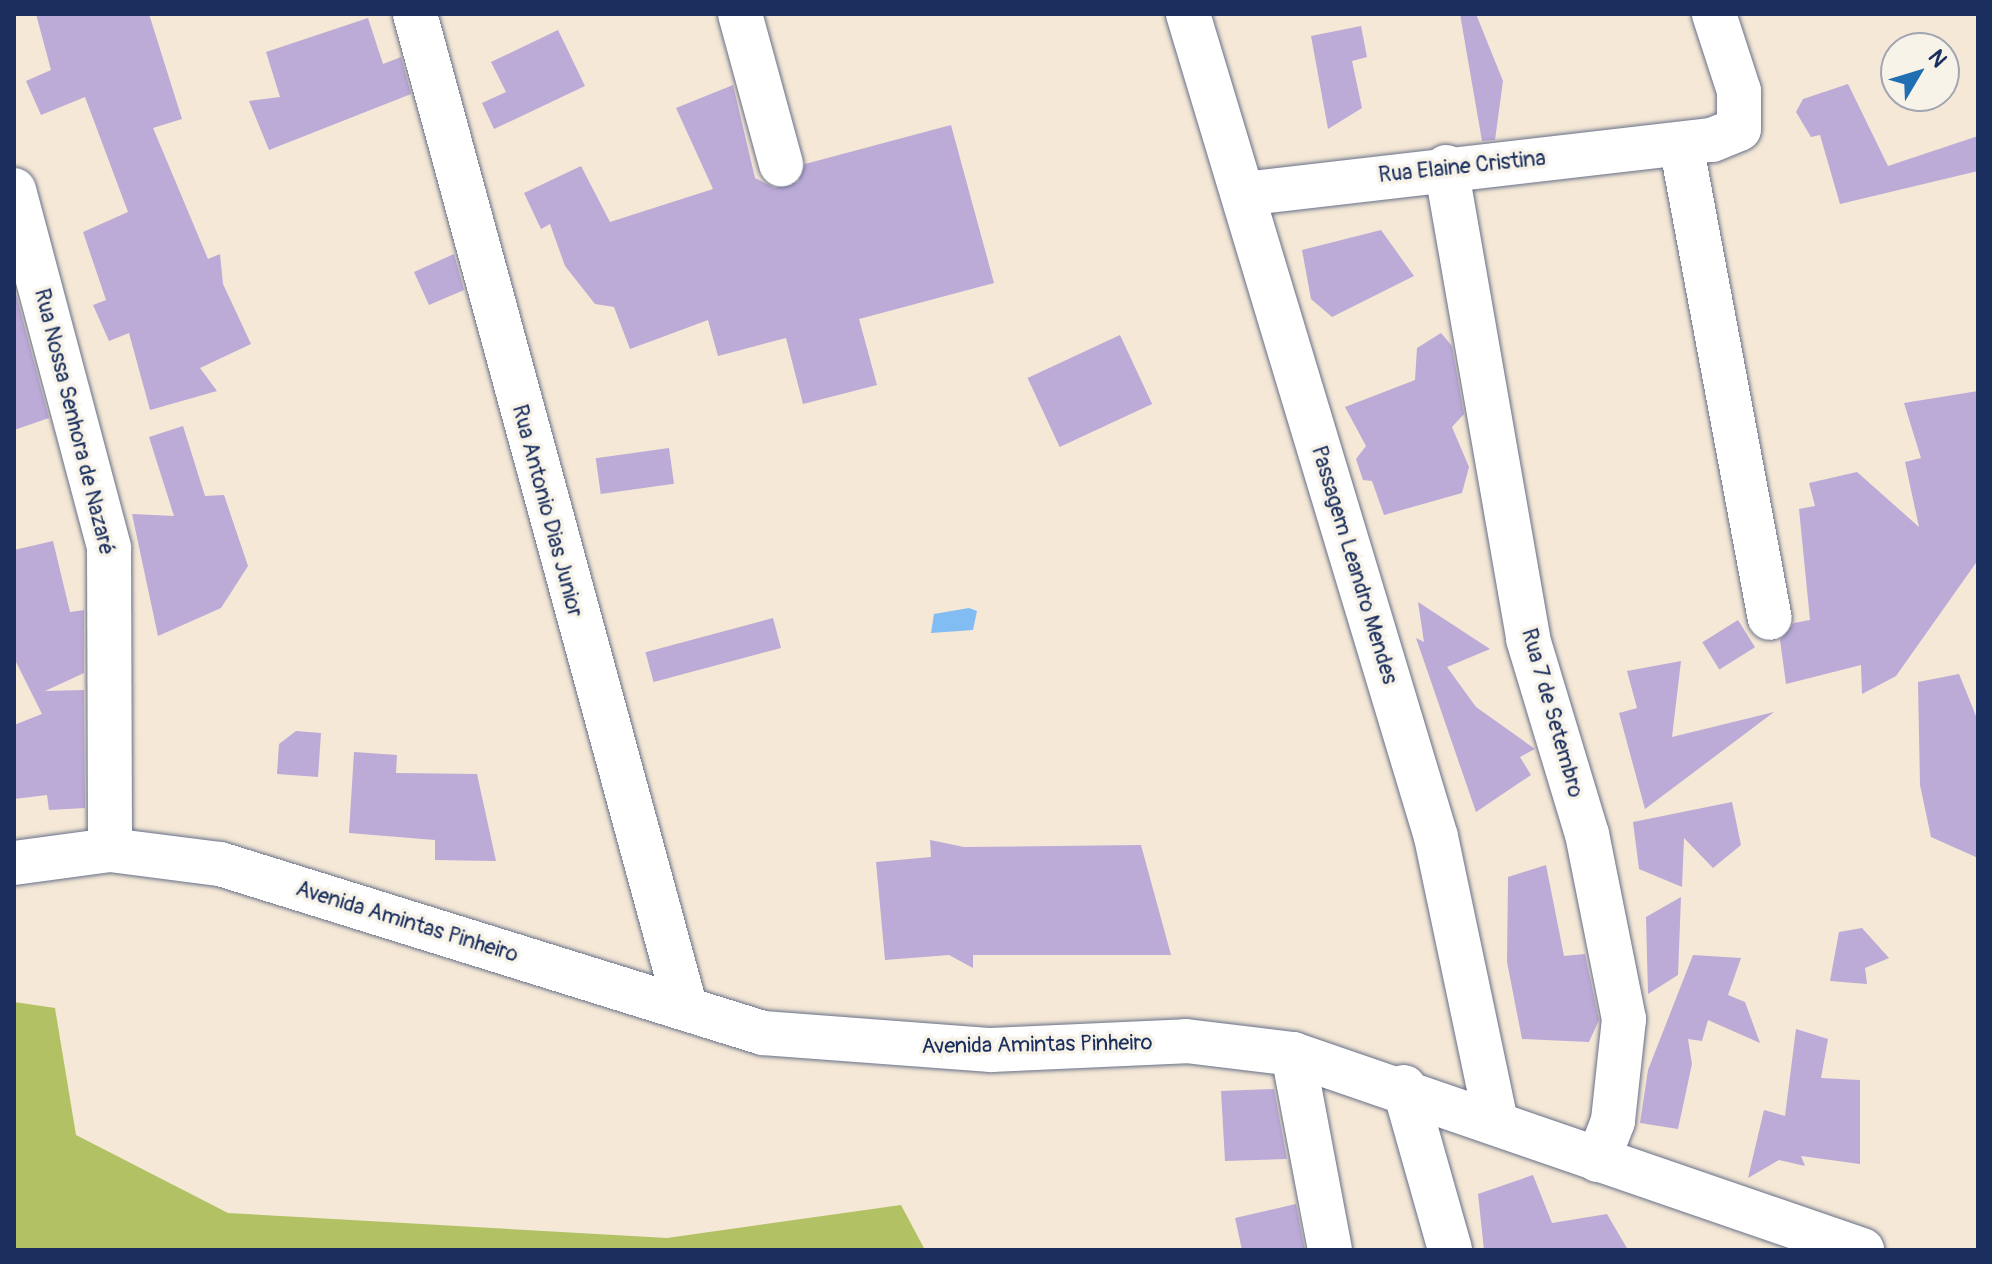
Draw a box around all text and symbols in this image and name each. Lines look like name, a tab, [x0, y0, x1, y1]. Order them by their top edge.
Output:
north arrow	[1880, 32, 1960, 112]
text: N	[1922, 44, 1953, 73]
street label: Rua Elaine Cristina	[1377, 145, 1547, 189]
street label: Rua Nossa Senhora de Nazaré	[28, 286, 120, 558]
street label: Rua Antonio Dias Junior	[506, 402, 588, 620]
street label: Passagem Leandro Mendes	[1305, 443, 1403, 687]
street label: Rua 7 de Setembro	[1515, 625, 1589, 801]
street label: Avenida Amintas Pinheiro	[293, 876, 521, 968]
street label: Avenida Amintas Pinheiro	[921, 1030, 1153, 1060]

